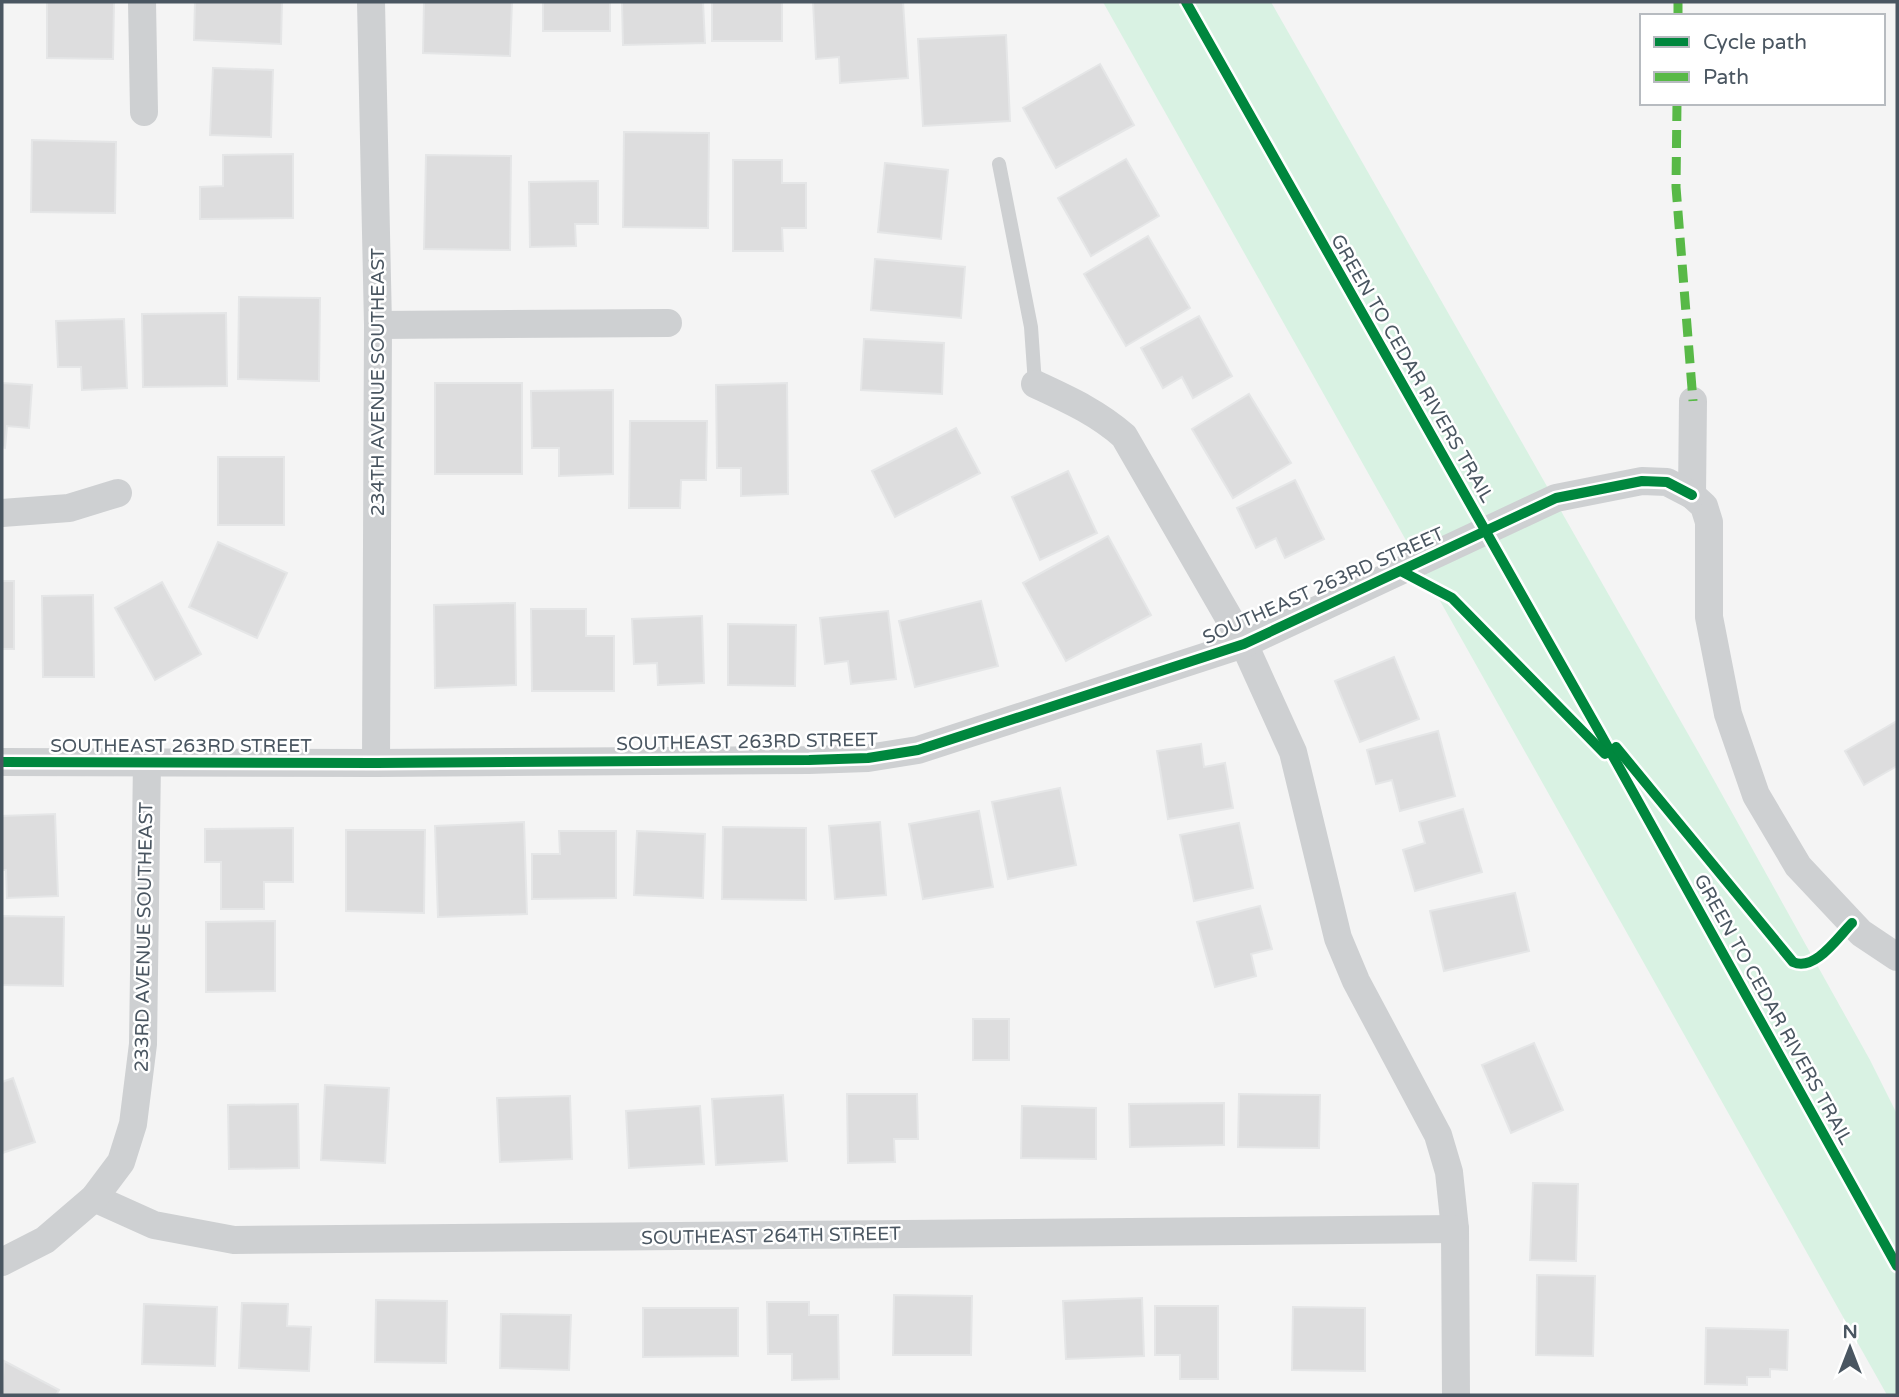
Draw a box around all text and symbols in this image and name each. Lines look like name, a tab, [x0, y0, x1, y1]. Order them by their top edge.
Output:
legend	[1640, 14, 1885, 105]
text: Cycle path	[1703, 30, 1807, 55]
text: Path	[1703, 65, 1749, 90]
street label: GREEN TO CEDAR RIVERS TRAIL	[1326, 231, 1498, 506]
street label: 234TH AVENUE SOUTHEAST	[367, 247, 389, 516]
street label: SOUTHEAST 263RD STREET	[1199, 522, 1448, 649]
street label: SOUTHEAST 263RD STREET	[616, 729, 878, 755]
street label: SOUTHEAST 263RD STREET	[50, 735, 312, 757]
street label: 233RD AVENUE SOUTHEAST	[131, 801, 157, 1072]
street label: GREEN TO CEDAR RIVERS TRAIL	[1689, 870, 1857, 1149]
street label: SOUTHEAST 264TH STREET	[641, 1223, 902, 1249]
north arrow	[1815, 1313, 1885, 1383]
text: N	[1842, 1321, 1858, 1343]

